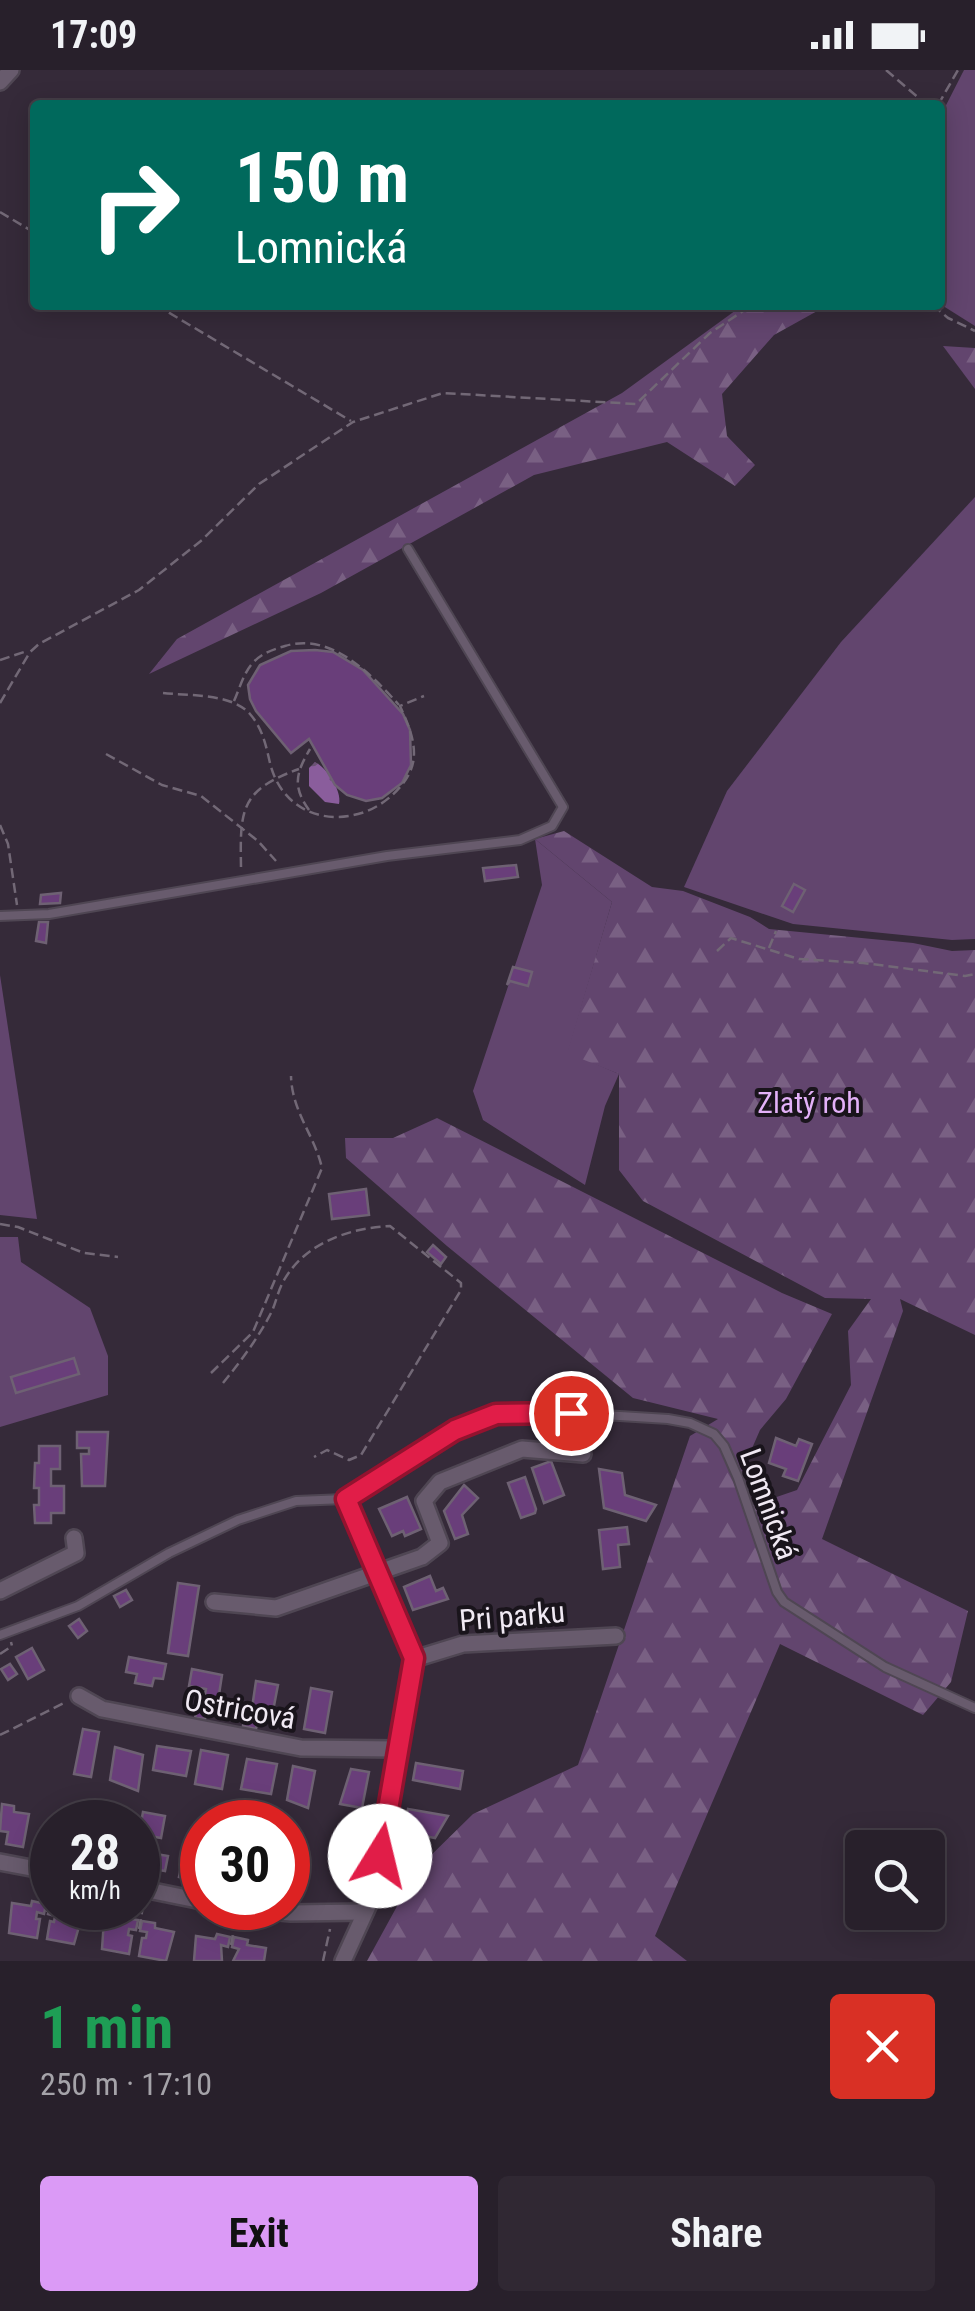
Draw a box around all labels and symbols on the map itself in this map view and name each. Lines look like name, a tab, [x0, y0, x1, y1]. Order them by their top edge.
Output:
park label: Zlatý roh	[757, 1085, 861, 1120]
pin	[529, 1371, 614, 1456]
street label: Lomnická	[733, 1444, 805, 1564]
street label: Pri parku	[458, 1594, 566, 1638]
street label: Ostricová	[182, 1682, 298, 1736]
speed limit sign: 30	[180, 1800, 310, 1930]
position arrow	[328, 1804, 432, 1908]

